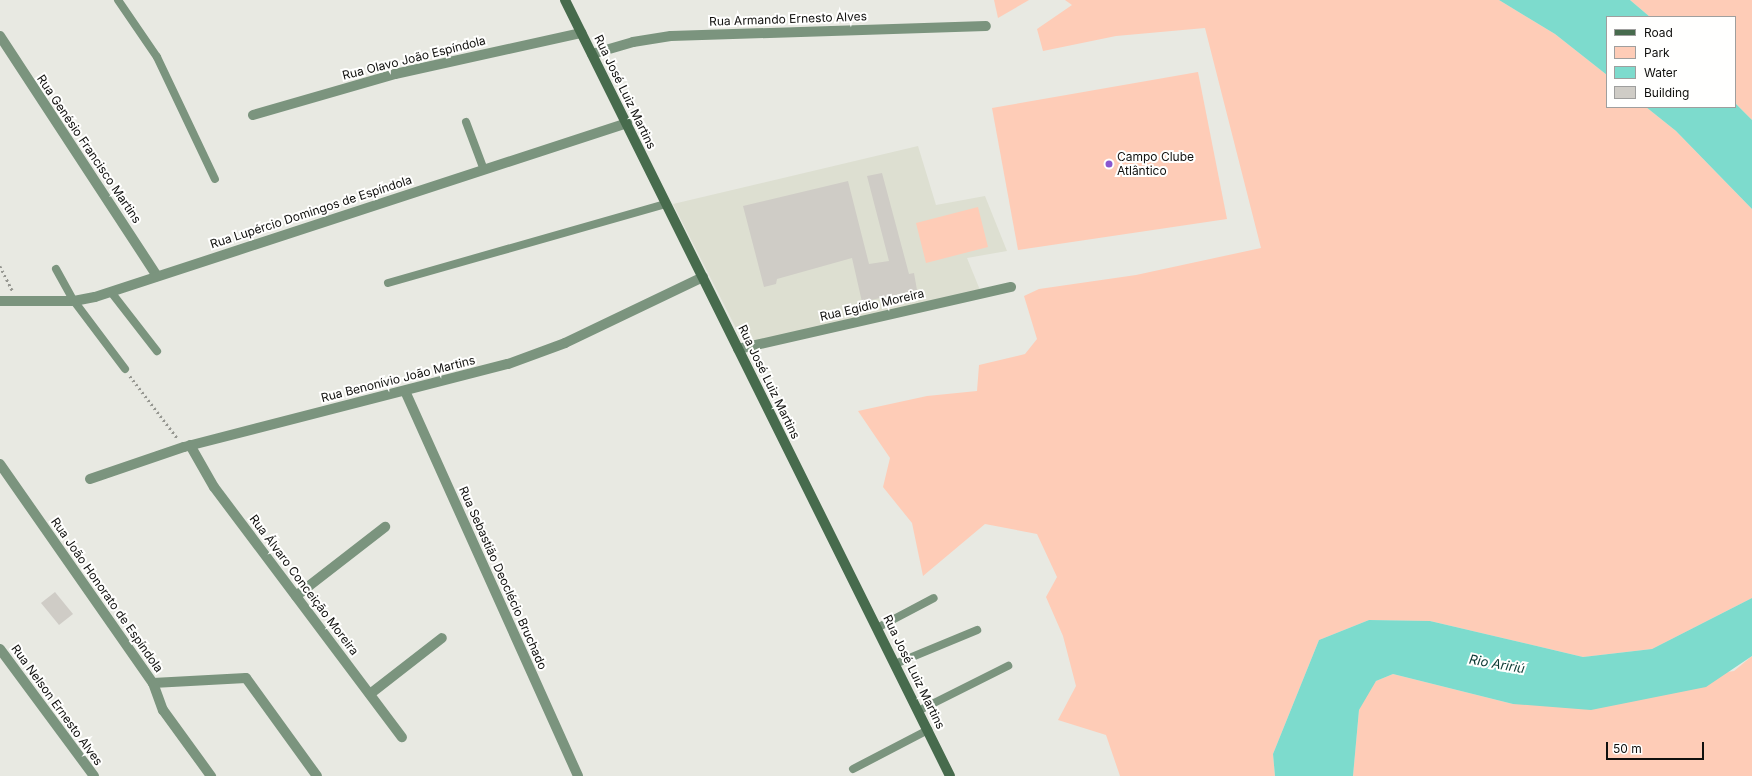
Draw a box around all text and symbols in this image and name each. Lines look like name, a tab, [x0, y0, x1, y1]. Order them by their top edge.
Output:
street label: Rua Armando Ernesto Alves	[709, 9, 867, 29]
legend	[1606, 16, 1736, 108]
text: Road	[1644, 25, 1673, 40]
street label: Rua Olavo João Espíndola	[341, 33, 487, 83]
street label: Rua José Luiz Martins	[591, 33, 659, 151]
text: Park	[1644, 45, 1670, 60]
text: Water	[1644, 65, 1677, 80]
street label: Rua Genésio Francisco Martins	[34, 72, 144, 226]
text: Building	[1644, 85, 1689, 100]
place label: Campo Clube Atlântico	[1117, 150, 1194, 178]
marker: Campo Clube Atlântico	[1104, 159, 1114, 169]
street label: Rua Lupércio Domingos de Espíndola	[208, 173, 414, 251]
street label: Rua Egídio Moreira	[818, 286, 926, 324]
street label: Rua José Luiz Martins	[735, 323, 803, 441]
street label: Rua Benonívio João Martins	[319, 353, 477, 405]
street label: Rua Sebastião Deoclécio Bruchado	[456, 484, 550, 672]
street label: Rua Álvaro Conceição Moreira	[246, 512, 362, 658]
street label: Rua João Honorato de Espíndola	[48, 515, 166, 675]
street label: Rua José Luiz Martins	[880, 613, 948, 731]
street label: Rua Nelson Ernesto Alves	[8, 642, 106, 768]
water label: Rio Aririú	[1468, 651, 1526, 677]
scale bar	[1608, 734, 1706, 760]
text: 50 m	[1613, 741, 1642, 756]

